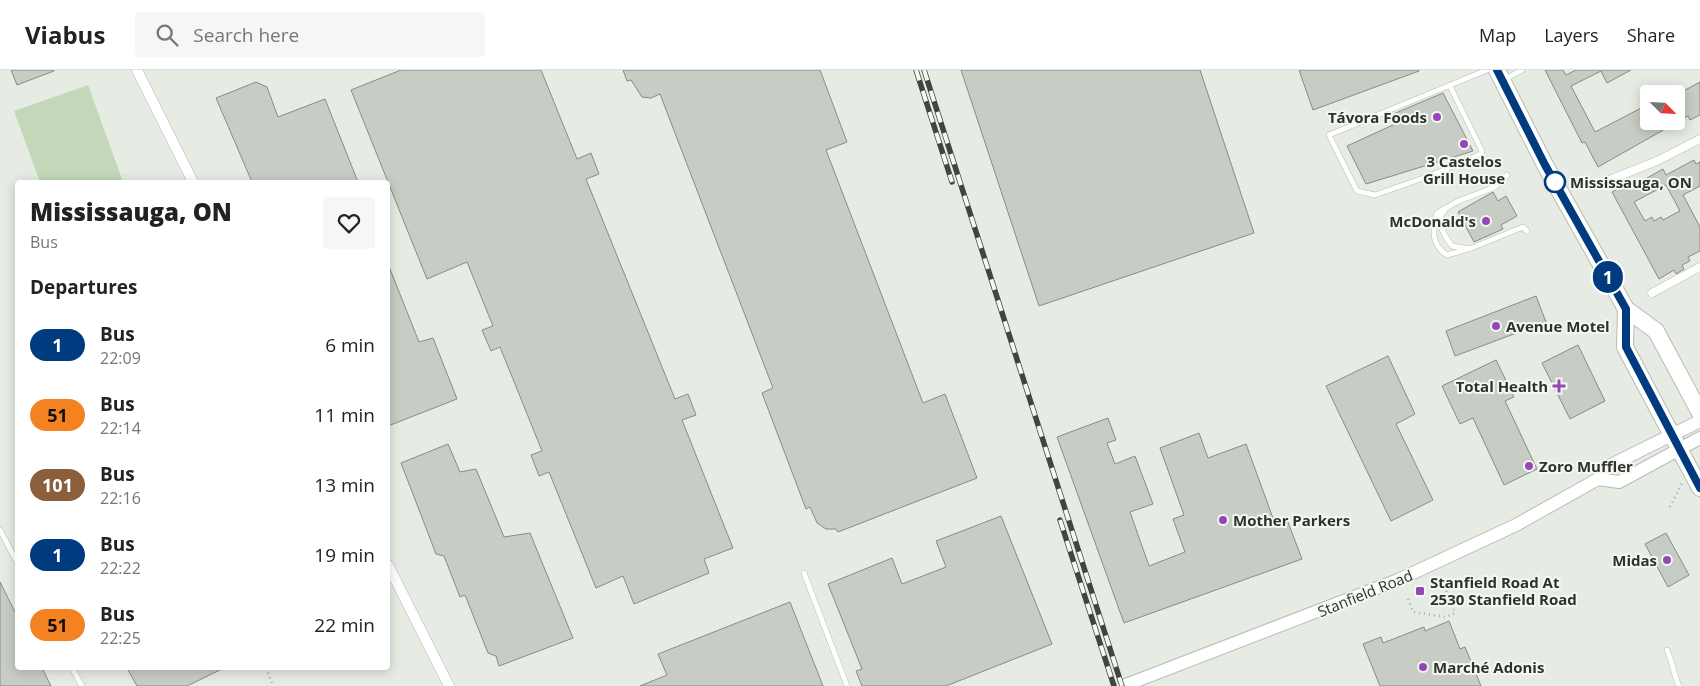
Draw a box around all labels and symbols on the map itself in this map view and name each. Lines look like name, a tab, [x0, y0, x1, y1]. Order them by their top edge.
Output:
north arrow	[1640, 85, 1685, 130]
place label: Távora Foods	[1328, 107, 1427, 127]
marker: Távora Foods	[1431, 111, 1443, 123]
marker: 3 Castelos Grill House	[1458, 138, 1470, 150]
place label: 3 Castelos Grill House	[1423, 151, 1505, 188]
marker: Mississauga, ON	[1544, 171, 1566, 193]
place label: Mississauga, ON	[1570, 172, 1692, 192]
place label: McDonald's	[1389, 211, 1476, 231]
marker: McDonald's	[1480, 215, 1492, 227]
line badge: 1	[1592, 261, 1624, 293]
place label: Avenue Motel	[1506, 316, 1610, 336]
marker: Avenue Motel	[1490, 320, 1502, 332]
place label: Total Health	[1456, 376, 1548, 396]
marker: Total Health	[1552, 379, 1566, 393]
place label: Zoro Muffler	[1539, 456, 1633, 476]
marker: Zoro Muffler	[1523, 460, 1535, 472]
place label: Mother Parkers	[1233, 510, 1350, 530]
marker: Mother Parkers	[1217, 514, 1229, 526]
place label: Midas	[1612, 550, 1657, 570]
marker: Midas	[1661, 554, 1673, 566]
street label: Stanfield Road	[1314, 565, 1416, 621]
place label: Stanfield Road At 2530 Stanfield Road	[1430, 572, 1577, 609]
marker: Stanfield Road At 2530 Stanfield Road	[1414, 585, 1426, 597]
place label: Marché Adonis	[1433, 657, 1544, 677]
marker: Marché Adonis	[1417, 661, 1429, 673]

